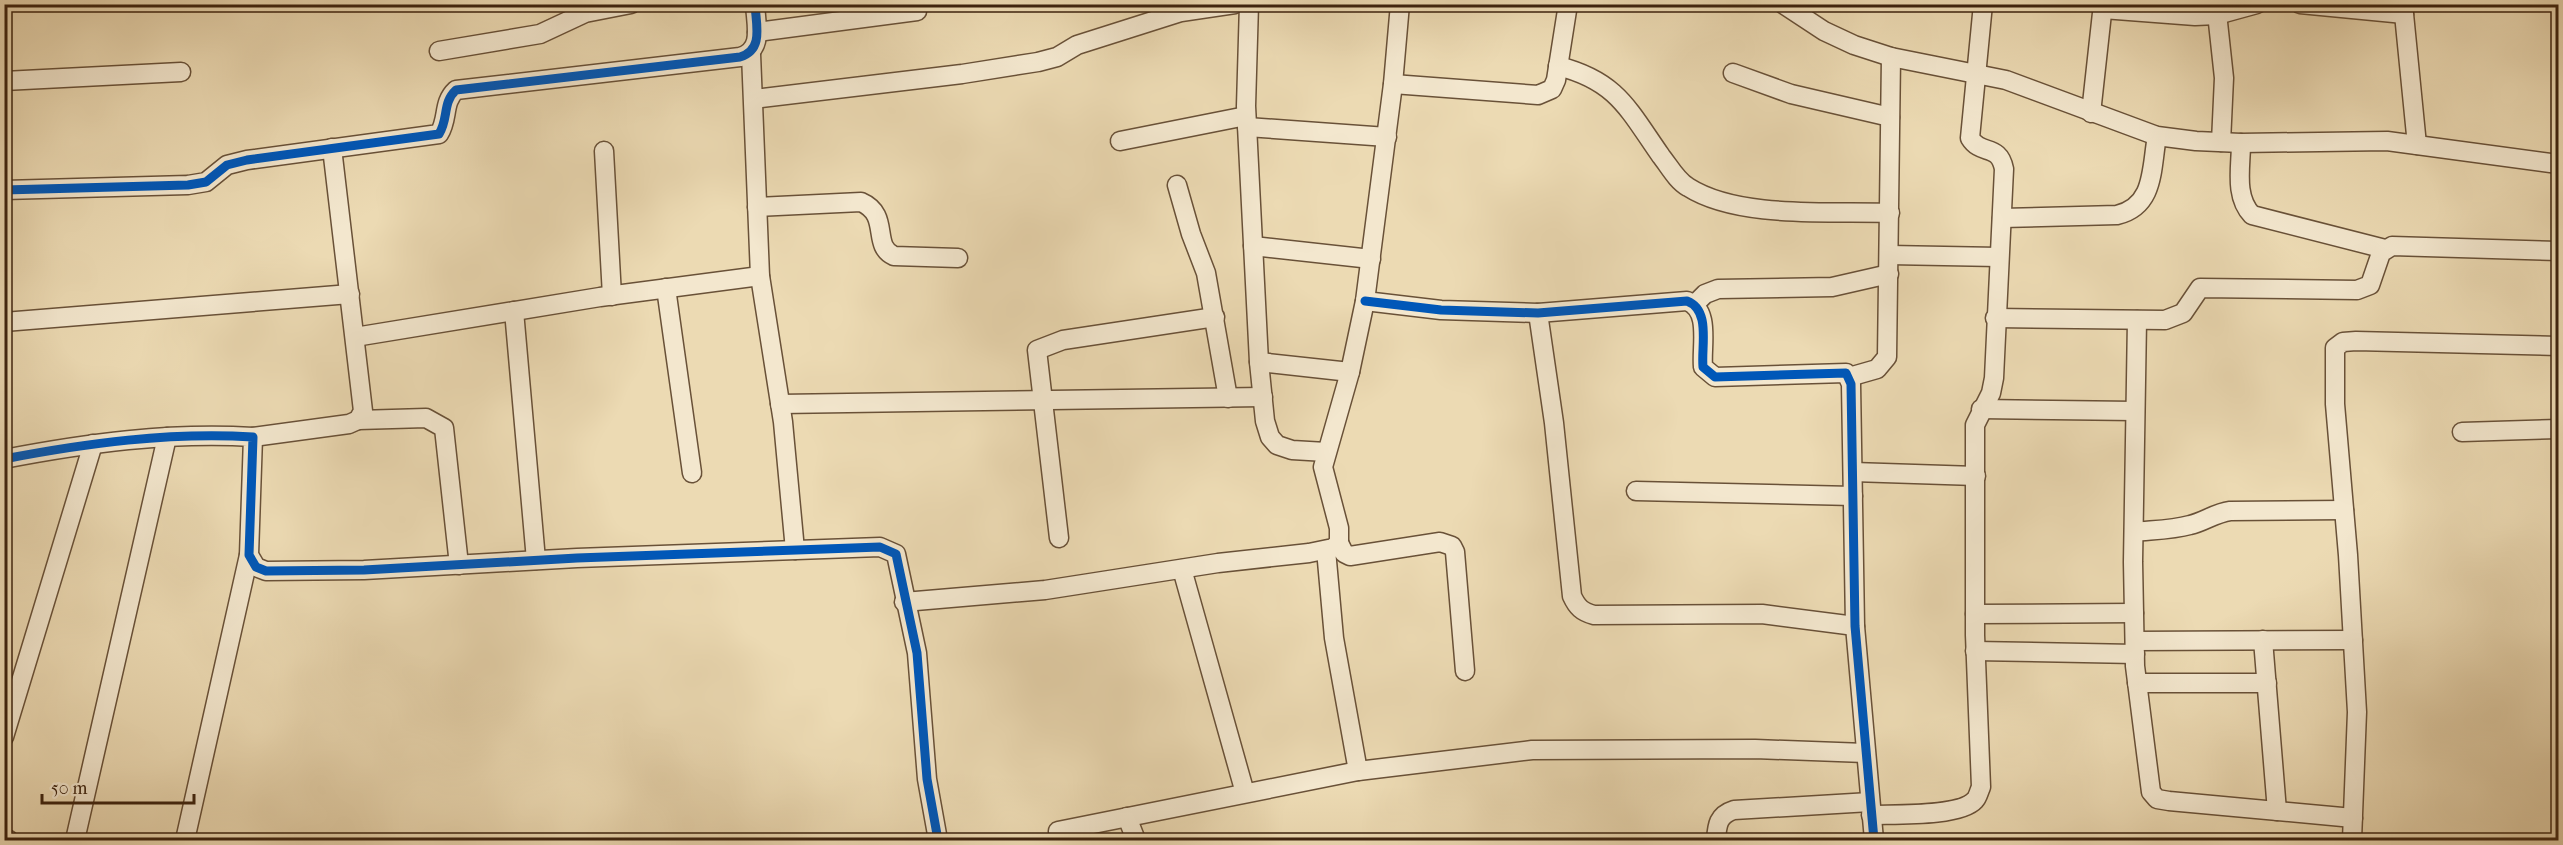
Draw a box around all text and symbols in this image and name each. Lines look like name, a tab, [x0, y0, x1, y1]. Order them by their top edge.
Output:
scale bar	[42, 767, 194, 805]
text: 50 m	[51, 778, 88, 799]

